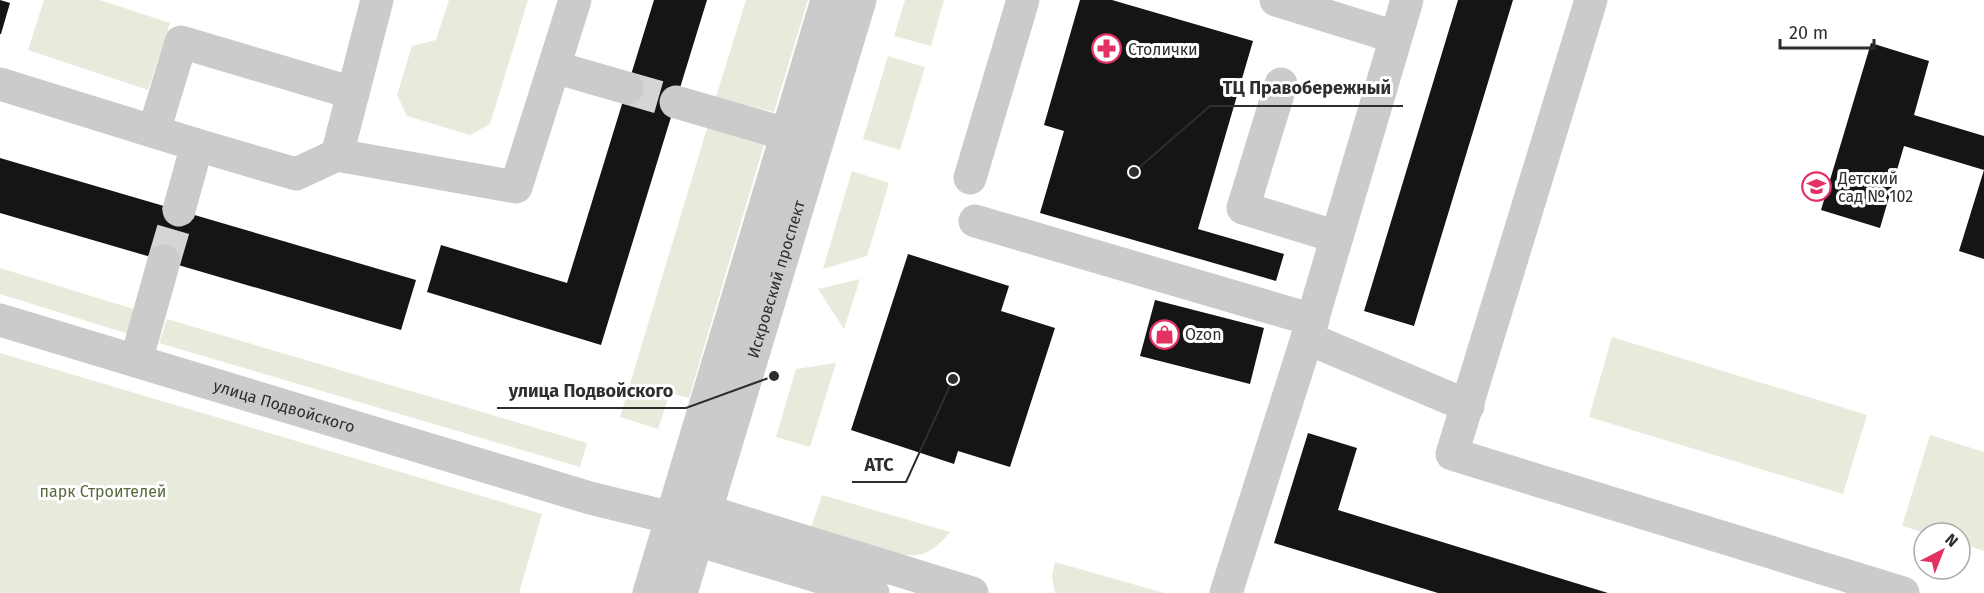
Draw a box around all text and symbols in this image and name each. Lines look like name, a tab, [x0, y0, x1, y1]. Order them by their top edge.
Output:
scale bar	[1780, 12, 1874, 50]
text: 20 m	[1789, 22, 1828, 44]
pharmacy icon: Столички	[1091, 33, 1123, 65]
place label: Столички	[1128, 40, 1198, 59]
callout: ТЦ Правобережный	[1210, 70, 1403, 106]
text: ТЦ Правобережный	[1223, 77, 1391, 99]
place label: Детский сад № 102	[1837, 169, 1913, 206]
school or university icon: Детский сад № 102	[1801, 171, 1833, 203]
street label: Искровский проспект	[743, 197, 809, 360]
shop icon: Ozon	[1148, 318, 1180, 350]
place label: Ozon	[1185, 325, 1222, 344]
callout: улица Подвойского	[497, 372, 686, 408]
street label: улица Подвойского	[211, 375, 357, 436]
text: улица Подвойского	[508, 380, 673, 402]
callout: АТС	[852, 446, 906, 482]
text: АТС	[863, 454, 894, 476]
park label: парк Строителей	[40, 482, 166, 501]
north arrow	[1912, 521, 1972, 581]
text: N	[1941, 530, 1962, 551]

